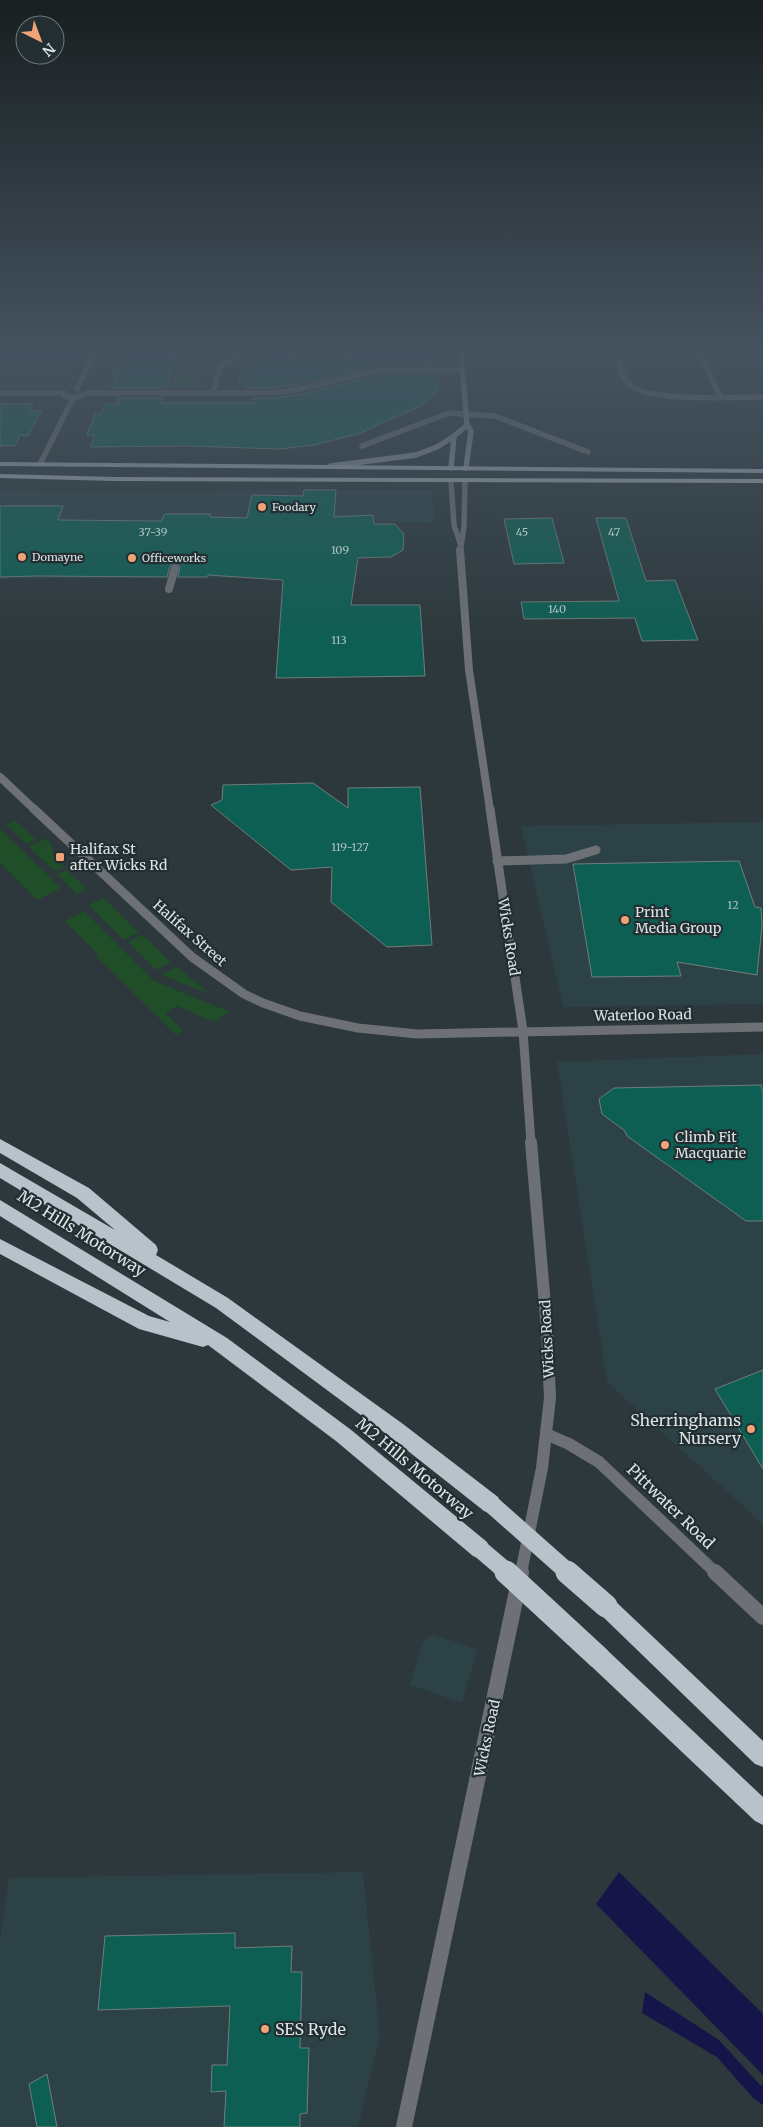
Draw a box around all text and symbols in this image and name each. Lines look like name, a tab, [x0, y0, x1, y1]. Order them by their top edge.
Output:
north arrow	[15, 15, 65, 65]
text: N	[39, 39, 59, 60]
place label: Foodary	[272, 500, 316, 514]
marker: Foodary	[256, 501, 268, 513]
house number: 37-39	[139, 525, 168, 539]
house number: 45	[516, 525, 528, 539]
house number: 47	[608, 525, 620, 539]
house number: 109	[331, 543, 349, 557]
place label: Domayne	[32, 550, 83, 564]
marker: Domayne	[16, 551, 28, 563]
place label: Officeworks	[142, 551, 206, 565]
marker: Officeworks	[126, 552, 138, 564]
house number: 140	[548, 602, 566, 616]
house number: 113	[331, 633, 347, 647]
place label: Halifax St after Wicks Rd	[70, 840, 168, 874]
house number: 119-127	[331, 840, 369, 854]
marker: Halifax St after Wicks Rd	[54, 851, 66, 863]
street label: Halifax Street	[149, 896, 231, 970]
street label: Wicks Road	[494, 896, 524, 978]
house number: 12	[727, 898, 739, 912]
place label: Print Media Group	[635, 903, 722, 937]
marker: Print Media Group	[619, 914, 631, 926]
street label: Waterloo Road	[593, 1005, 692, 1025]
place label: Climb Fit Macquarie	[675, 1128, 746, 1162]
marker: Climb Fit Macquarie	[659, 1139, 671, 1151]
street label: M2 Hills Motorway	[14, 1185, 150, 1281]
street label: Wicks Road	[536, 1299, 558, 1380]
place label: Sherringhams Nursery	[630, 1410, 742, 1448]
street label: M2 Hills Motorway	[352, 1413, 478, 1524]
marker: Sherringhams Nursery	[745, 1423, 757, 1435]
street label: Pittwater Road	[623, 1459, 719, 1553]
street label: Wicks Road	[470, 1697, 504, 1779]
place label: SES Ryde	[275, 2019, 346, 2039]
marker: SES Ryde	[259, 2023, 271, 2035]

